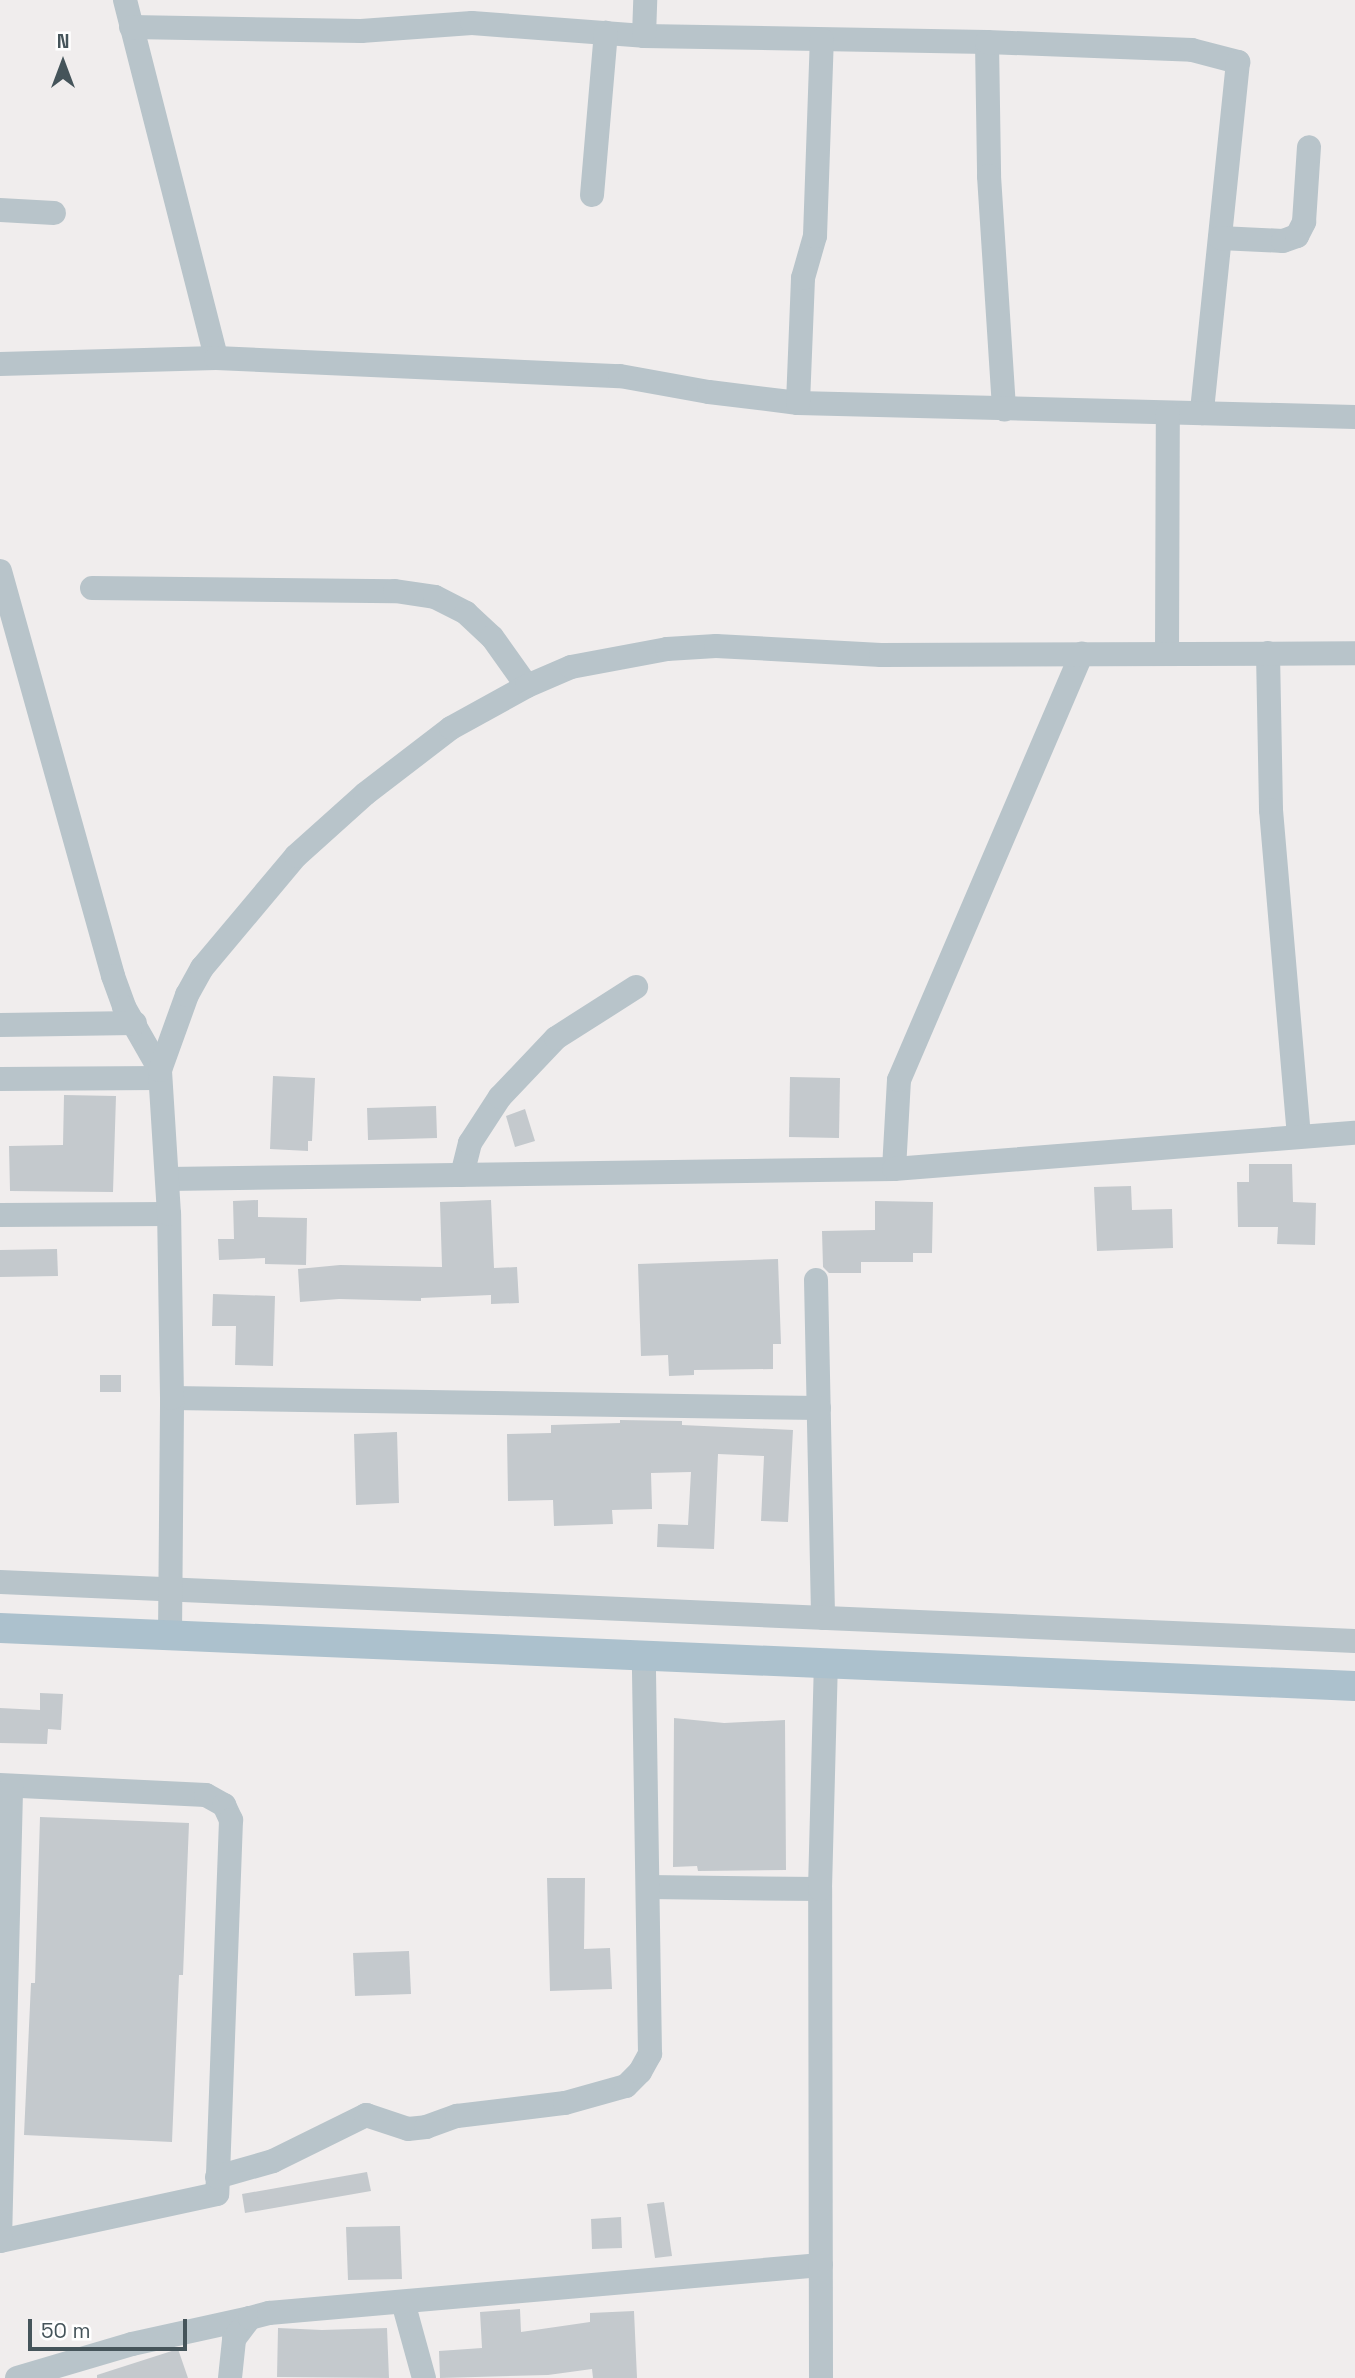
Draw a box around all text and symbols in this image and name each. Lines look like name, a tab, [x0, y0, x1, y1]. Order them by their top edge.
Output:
north arrow	[28, 28, 98, 98]
text: N	[57, 29, 69, 54]
scale bar	[32, 2304, 191, 2348]
text: 50 m	[41, 2317, 91, 2344]

